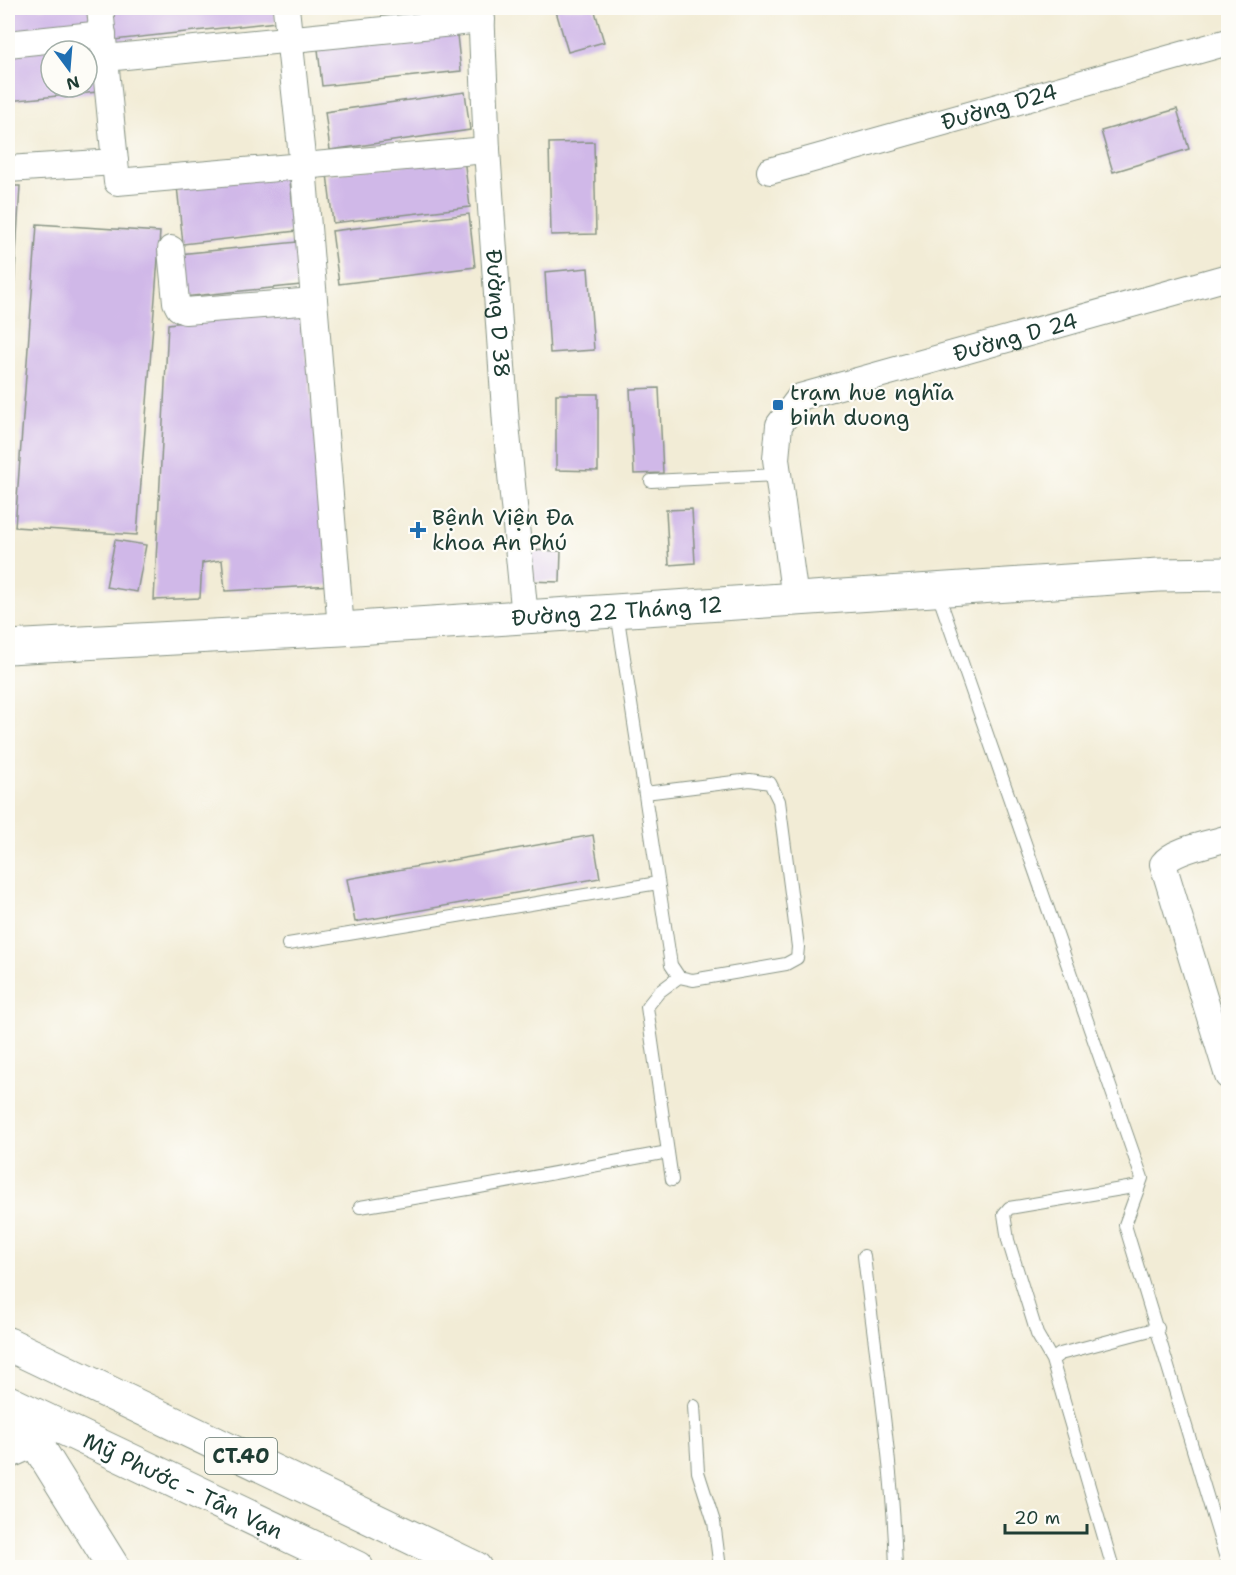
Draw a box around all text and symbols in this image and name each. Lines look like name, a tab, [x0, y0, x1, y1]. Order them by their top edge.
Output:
north arrow	[39, 39, 99, 99]
text: N	[64, 71, 82, 95]
street label: Đường D24	[938, 77, 1061, 137]
street label: Đường D 38	[479, 248, 517, 379]
street label: Đường D 24	[950, 306, 1081, 368]
place label: trạm hue nghĩa binh duong	[790, 378, 954, 432]
marker: trạm hue nghĩa binh duong	[771, 398, 785, 412]
place label: Bệnh Viện Đa khoa An Phú	[432, 503, 574, 557]
marker: Bệnh Viện Đa khoa An Phú	[409, 521, 427, 539]
street label: Đường 22 Tháng 12	[510, 590, 723, 633]
street label: Mỹ Phước - Tân Vạn	[78, 1426, 288, 1546]
road number: CT.40	[205, 1438, 277, 1474]
scale bar	[1005, 1497, 1088, 1535]
text: 20 m	[1014, 1506, 1060, 1530]

